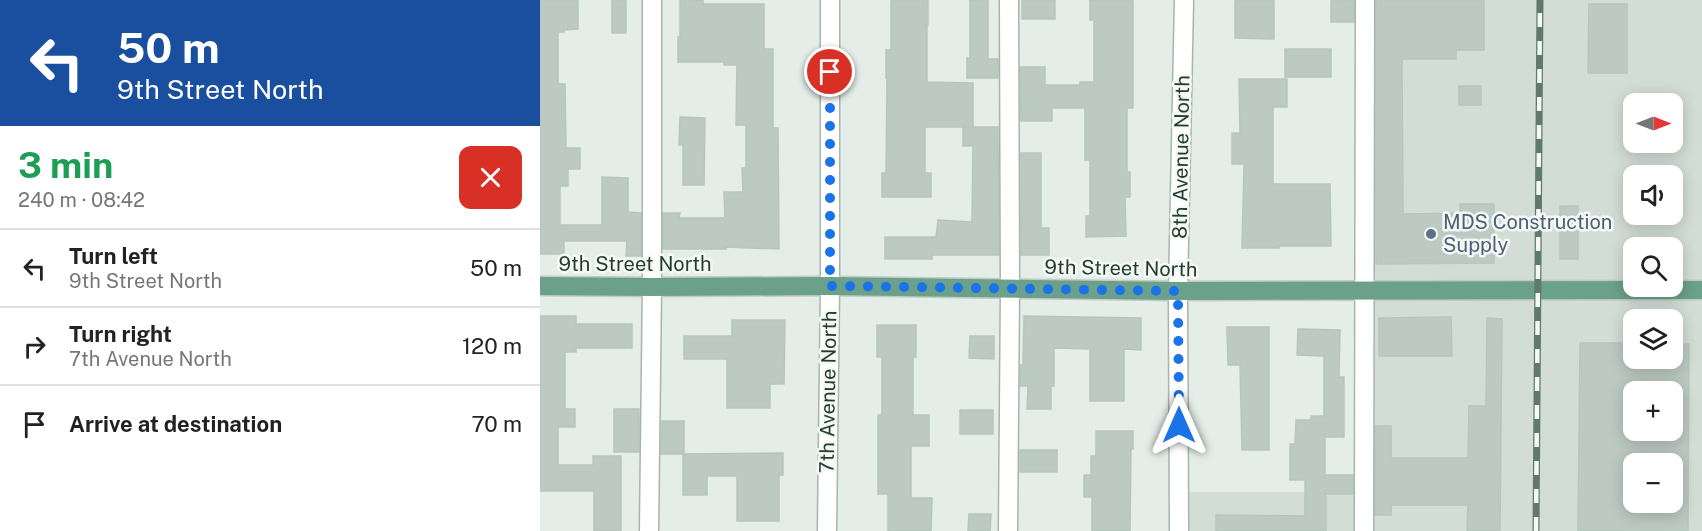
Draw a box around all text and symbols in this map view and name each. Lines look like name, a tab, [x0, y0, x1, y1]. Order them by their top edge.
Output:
text: 50 m	[117, 23, 220, 72]
icon: left	[18, 24, 96, 102]
pin	[804, 46, 855, 97]
icon: arrive	[813, 55, 846, 88]
text: 9th Street North	[117, 73, 324, 105]
street label: 8th Avenue North	[1168, 75, 1194, 239]
north arrow	[1623, 93, 1683, 153]
map controls	[1623, 93, 1683, 513]
text: 3 min	[18, 144, 113, 186]
button: close	[459, 146, 522, 209]
button: sound	[1623, 165, 1683, 225]
text: 240 m · 08:42	[18, 188, 145, 212]
place label: MDS Construction Supply	[1443, 210, 1612, 257]
marker: MDS Construction Supply	[1424, 227, 1438, 241]
button: search	[1623, 237, 1683, 297]
text: Turn left	[69, 243, 158, 269]
icon: left	[18, 252, 51, 285]
street label: 9th Street North	[558, 252, 712, 276]
text: 50 m	[470, 255, 522, 281]
street label: 9th Street North	[1044, 255, 1198, 281]
text: 9th Street North	[69, 269, 222, 293]
button: layers	[1623, 309, 1683, 369]
street label: 7th Avenue North	[815, 310, 841, 474]
text: Turn right	[69, 321, 172, 347]
icon: right	[18, 330, 51, 363]
text: 120 m	[462, 333, 522, 359]
text: 7th Avenue North	[69, 347, 232, 371]
button: +	[1623, 381, 1683, 441]
position arrow	[1147, 393, 1211, 457]
icon: arrive	[18, 408, 51, 441]
text: Arrive at destination	[69, 411, 282, 437]
text: 70 m	[471, 411, 522, 437]
button: −	[1623, 453, 1683, 513]

